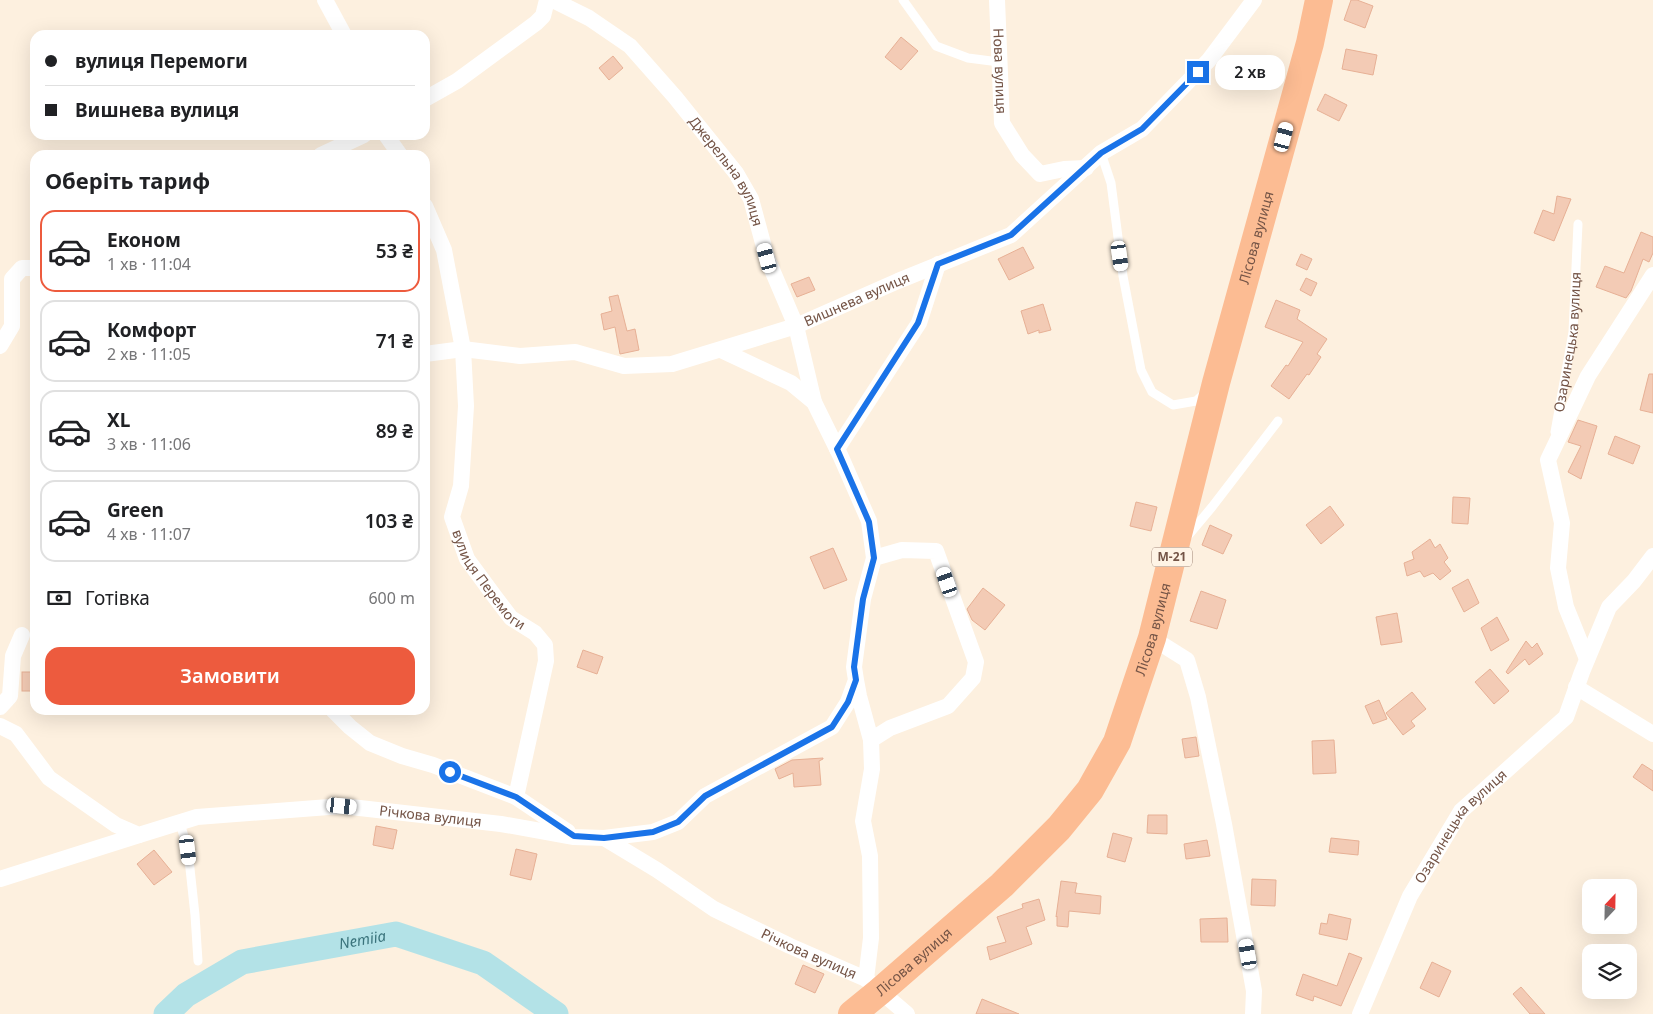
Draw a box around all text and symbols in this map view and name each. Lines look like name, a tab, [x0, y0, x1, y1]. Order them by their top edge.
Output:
street label: Нова вулиця	[989, 28, 1012, 114]
text: вулиця Перемоги	[75, 48, 248, 74]
callout: 2 хв	[1216, 54, 1286, 90]
route end	[1187, 61, 1209, 83]
text: 2 хв	[1234, 61, 1266, 83]
text: Вишнева вулиця	[75, 97, 239, 123]
street label: Джерельна вулиця	[685, 112, 768, 228]
car	[1272, 121, 1295, 153]
text: Оберіть тариф	[45, 165, 210, 195]
street label: Лісова вулиця	[1234, 189, 1278, 286]
text: Економ	[107, 227, 181, 253]
icon: car	[47, 229, 92, 274]
text: 53 ₴	[376, 238, 413, 264]
car	[1110, 240, 1129, 272]
car	[755, 242, 778, 274]
text: 1 хв · 11:04	[107, 253, 191, 275]
street label: Вишнева вулиця	[801, 267, 912, 330]
street label: Озаринецька вулиця	[1549, 271, 1585, 414]
text: Комфорт	[107, 317, 196, 343]
icon: car	[47, 319, 92, 364]
text: 71 ₴	[376, 328, 413, 354]
text: 2 хв · 11:05	[107, 343, 191, 365]
text: XL	[107, 407, 130, 433]
icon: car	[47, 409, 92, 454]
text: 89 ₴	[376, 418, 413, 444]
text: 3 хв · 11:06	[107, 433, 191, 455]
text: Green	[107, 497, 164, 523]
icon: car	[47, 499, 92, 544]
text: 103 ₴	[365, 508, 413, 534]
text: 4 хв · 11:07	[107, 523, 191, 545]
street label: вулиця Перемоги	[448, 527, 529, 634]
road number: М-21	[1152, 548, 1192, 566]
car	[935, 565, 958, 599]
street label: Лісова вулиця	[1130, 581, 1174, 678]
icon: cash	[45, 584, 73, 612]
text: Готівка	[85, 585, 150, 611]
text: 600 m	[368, 587, 415, 609]
button: Замовити	[45, 647, 415, 705]
route start	[439, 761, 461, 783]
street label: Озаринецька вулиця	[1410, 765, 1511, 887]
car	[326, 797, 357, 815]
street label: Річкова вулиця	[378, 800, 483, 831]
car	[178, 834, 197, 866]
north arrow	[1582, 879, 1638, 934]
map controls	[1582, 879, 1637, 999]
street label: Річкова вулиця	[758, 923, 860, 983]
street label: Лісова вулиця	[871, 923, 956, 1000]
water label: Nemiia	[337, 925, 388, 953]
car	[1238, 938, 1257, 970]
button: layers	[1582, 944, 1637, 999]

